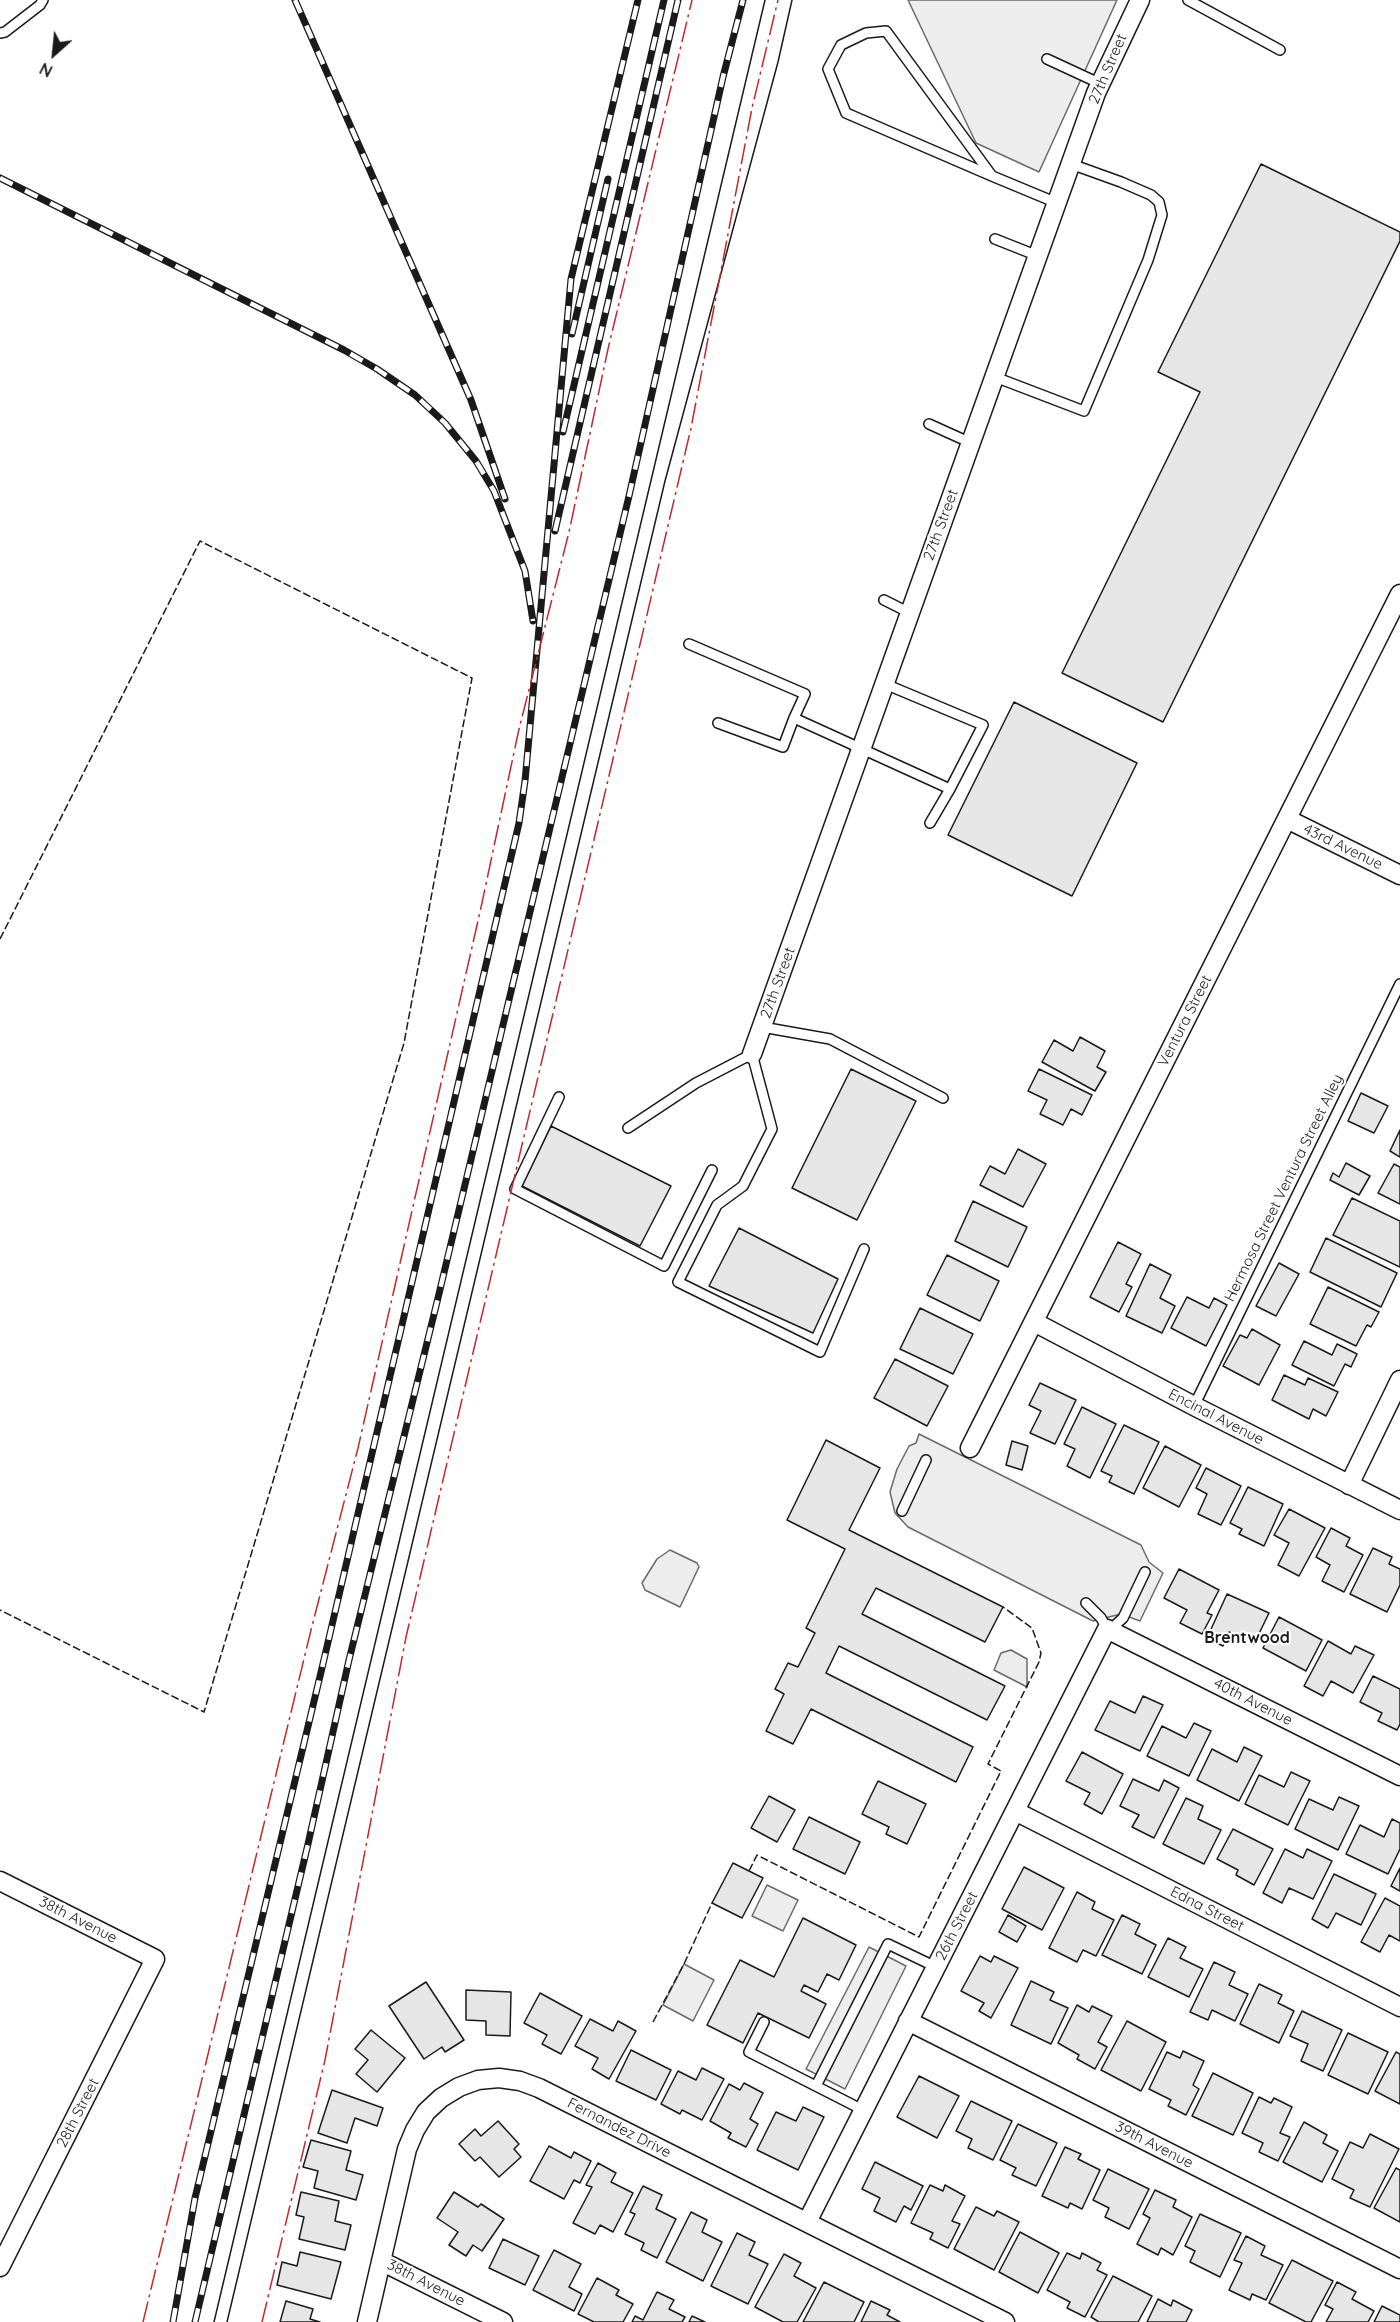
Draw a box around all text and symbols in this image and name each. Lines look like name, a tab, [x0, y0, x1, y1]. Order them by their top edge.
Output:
north arrow	[24, 24, 84, 84]
street label: 27th Street	[1085, 31, 1131, 107]
text: N	[36, 58, 56, 82]
street label: 27th Street	[920, 487, 962, 563]
street label: 43rd Avenue	[1301, 820, 1385, 874]
street label: 27th Street	[757, 945, 799, 1021]
street label: Ventura Street	[1154, 972, 1216, 1070]
street label: Hermosa Street Ventura Street Alley	[1221, 1071, 1347, 1305]
street label: Encinal Avenue	[1165, 1385, 1267, 1449]
district label: Brentwood	[1204, 1628, 1290, 1648]
street label: 40th Avenue	[1211, 1674, 1295, 1730]
street label: Edna Street	[1167, 1883, 1247, 1935]
street label: 26th Street	[932, 1888, 982, 1964]
street label: 38th Avenue	[36, 1893, 120, 1947]
street label: 28th Street	[53, 2075, 103, 2151]
street label: Fernandez Drive	[564, 2094, 674, 2162]
street label: 39th Avenue	[1112, 2118, 1196, 2172]
street label: 38th Avenue	[384, 2256, 468, 2310]

